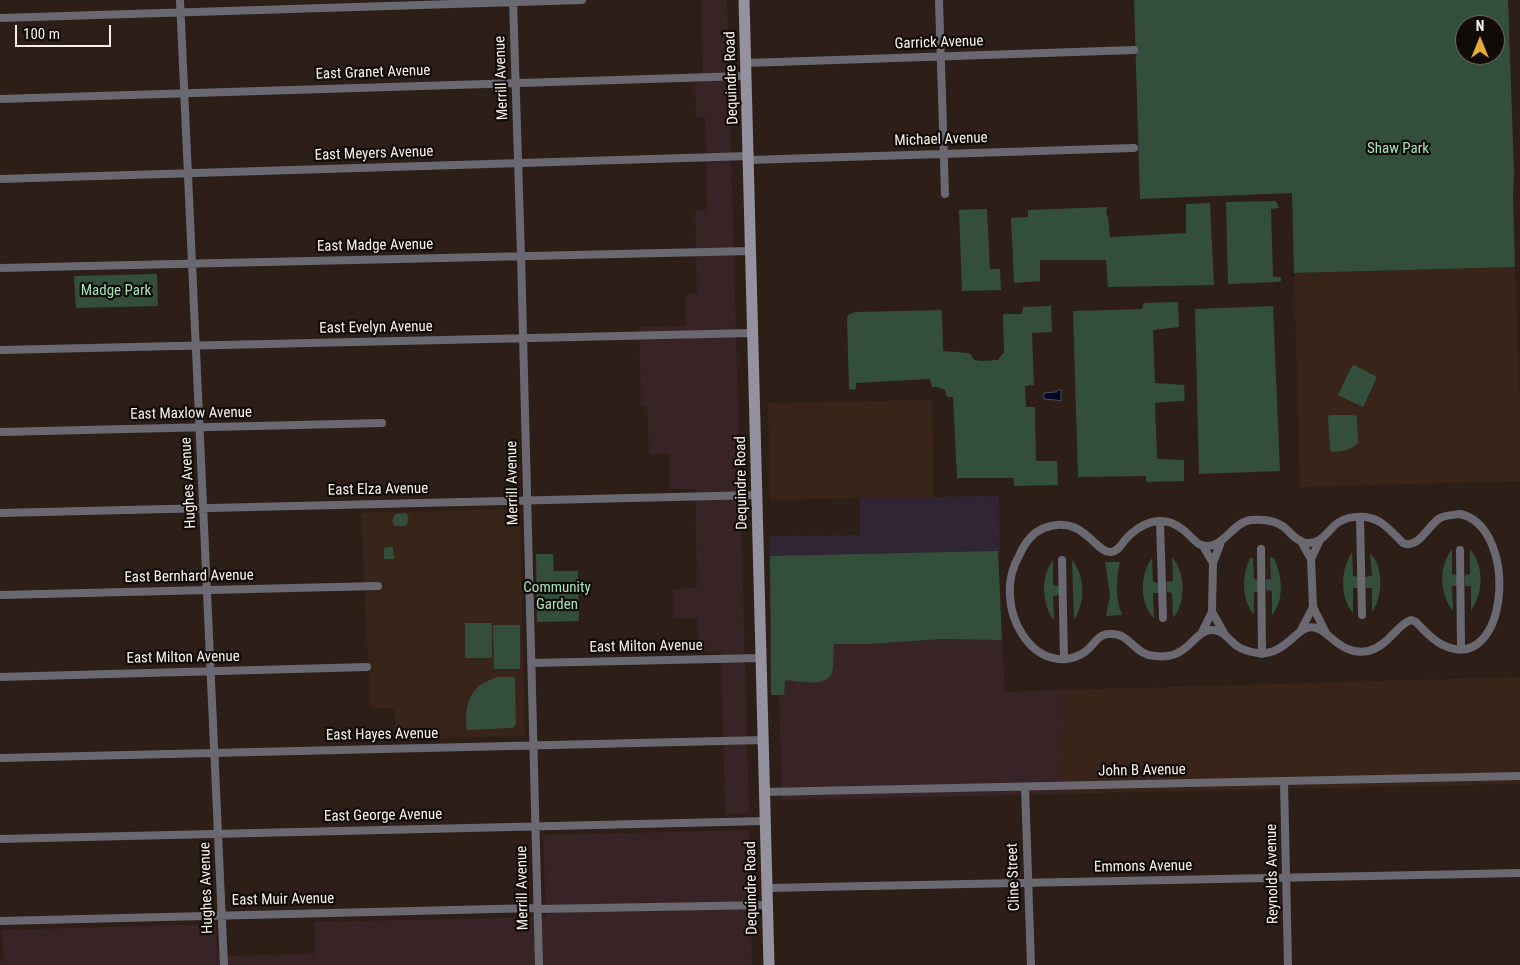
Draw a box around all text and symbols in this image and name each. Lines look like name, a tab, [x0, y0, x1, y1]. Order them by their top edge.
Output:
scale bar	[18, 15, 114, 47]
north arrow	[1455, 15, 1505, 65]
text: N	[1476, 18, 1484, 34]
text: 100 m	[23, 25, 60, 43]
street label: Dequindre Road	[721, 31, 743, 125]
street label: Garrick Avenue	[894, 32, 984, 54]
street label: Merrill Avenue	[492, 35, 512, 121]
street label: East Granet Avenue	[315, 62, 431, 84]
street label: Michael Avenue	[894, 129, 988, 151]
park label: Shaw Park	[1367, 140, 1429, 158]
street label: East Meyers Avenue	[314, 143, 434, 165]
street label: East Madge Avenue	[317, 236, 433, 256]
park label: Madge Park	[81, 282, 151, 300]
street label: East Evelyn Avenue	[319, 318, 433, 338]
street label: East Maxlow Avenue	[130, 404, 252, 424]
street label: Dequindre Road	[732, 436, 752, 530]
street label: Hughes Avenue	[178, 437, 200, 529]
street label: Merrill Avenue	[503, 441, 523, 525]
street label: East Elza Avenue	[328, 480, 428, 500]
street label: East Bernhard Avenue	[124, 567, 254, 587]
park label: Community Garden	[523, 579, 591, 614]
street label: East Milton Avenue	[589, 637, 703, 657]
street label: East Milton Avenue	[126, 648, 240, 668]
street label: East Hayes Avenue	[326, 725, 438, 745]
street label: John B Avenue	[1098, 761, 1186, 781]
street label: East George Avenue	[324, 806, 442, 826]
street label: Reynolds Avenue	[1263, 824, 1283, 924]
street label: Dequindre Road	[742, 841, 762, 935]
street label: Hughes Avenue	[196, 842, 218, 934]
street label: Cline Street	[1004, 843, 1024, 911]
street label: Merrill Avenue	[513, 846, 533, 930]
street label: Emmons Avenue	[1094, 857, 1192, 877]
street label: East Muir Avenue	[232, 890, 334, 910]

